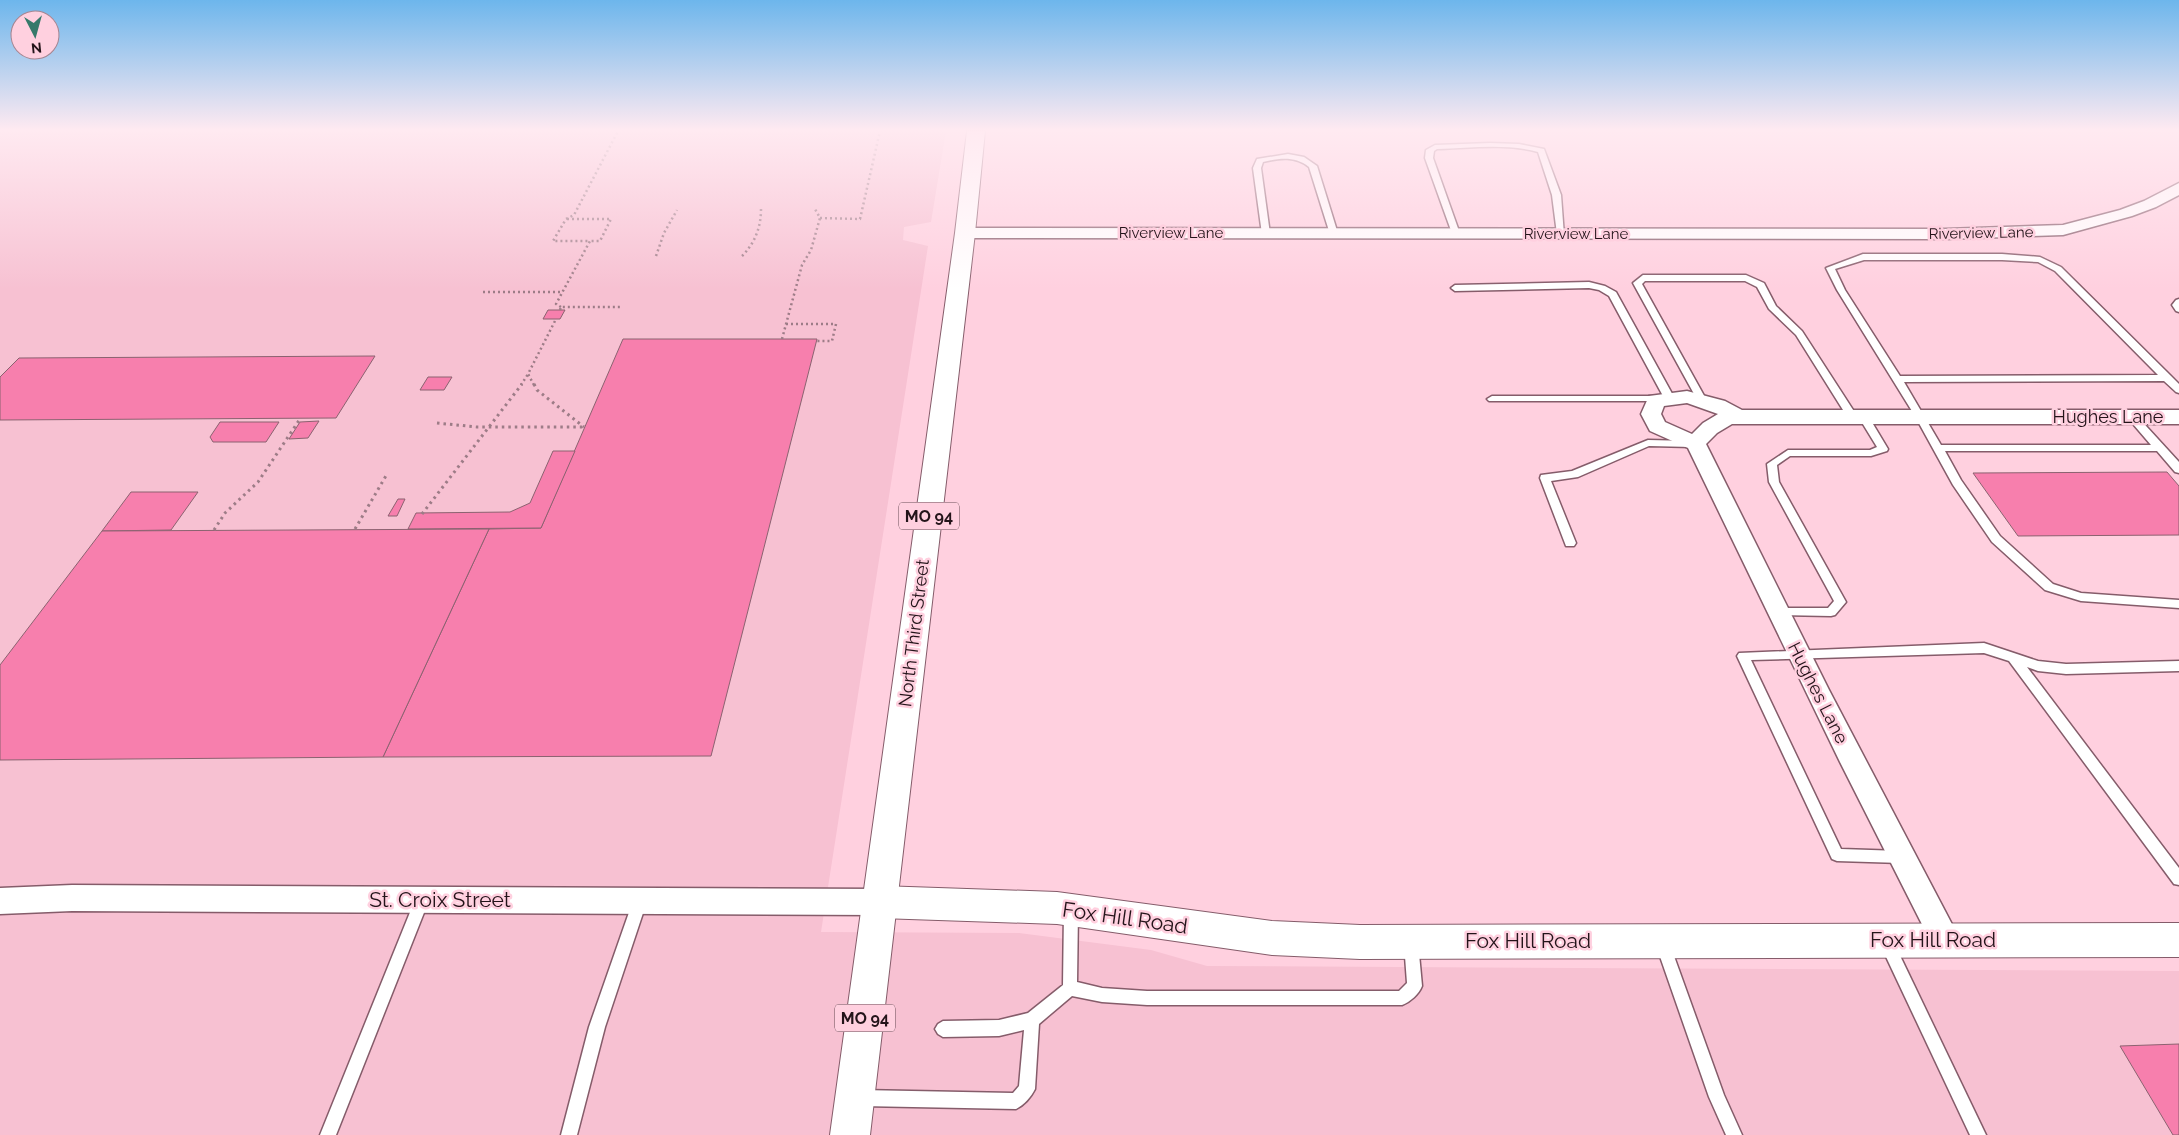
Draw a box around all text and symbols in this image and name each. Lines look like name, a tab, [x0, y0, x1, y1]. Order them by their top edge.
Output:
north arrow	[10, 10, 60, 60]
text: N	[30, 39, 43, 56]
street label: Riverview Lane	[1928, 223, 2034, 243]
street label: Riverview Lane	[1119, 224, 1224, 242]
street label: Riverview Lane	[1524, 225, 1629, 243]
street label: Hughes Lane	[2053, 406, 2164, 427]
road number: MO 94	[899, 502, 959, 530]
street label: North Third Street	[894, 558, 933, 708]
street label: Hughes Lane	[1784, 639, 1853, 747]
street label: St. Croix Street	[369, 887, 511, 912]
street label: Fox Hill Road	[1061, 896, 1189, 939]
street label: Fox Hill Road	[1870, 927, 1996, 952]
street label: Fox Hill Road	[1465, 928, 1591, 953]
road number: MO 94	[835, 1004, 895, 1032]

